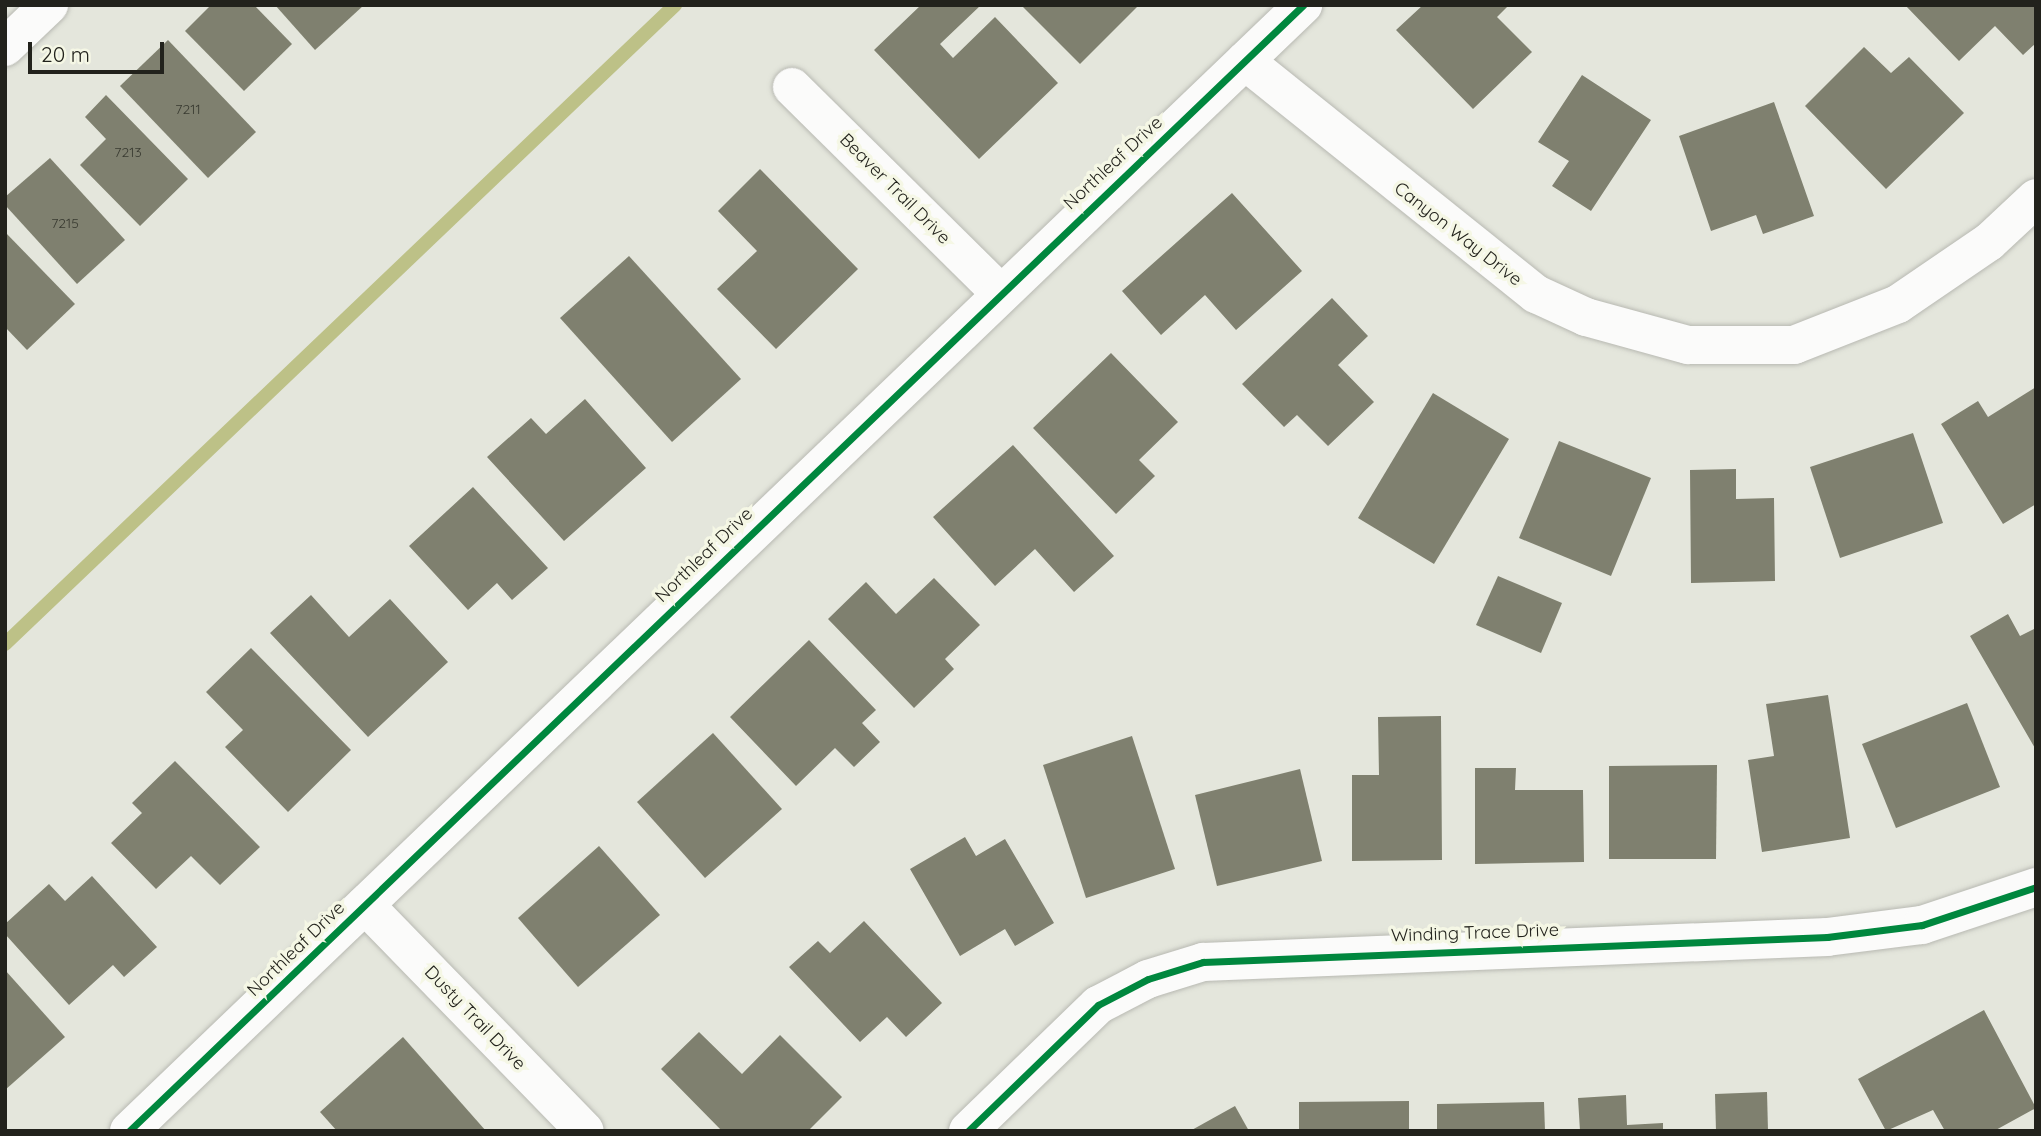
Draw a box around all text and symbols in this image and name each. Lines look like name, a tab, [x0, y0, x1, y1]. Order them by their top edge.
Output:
scale bar	[32, 28, 168, 72]
text: 20 m	[41, 41, 90, 67]
house number: 7211	[175, 101, 201, 117]
street label: Northleaf Drive	[1059, 112, 1167, 214]
street label: Beaver Trail Drive	[835, 129, 955, 249]
house number: 7213	[114, 144, 142, 160]
street label: Canyon Way Drive	[1390, 177, 1526, 291]
house number: 7215	[51, 215, 79, 231]
street label: Northleaf Drive	[651, 503, 757, 607]
street label: Northleaf Drive	[243, 897, 349, 1001]
street label: Winding Trace Drive	[1391, 919, 1559, 947]
street label: Dusty Trail Drive	[420, 961, 530, 1075]

